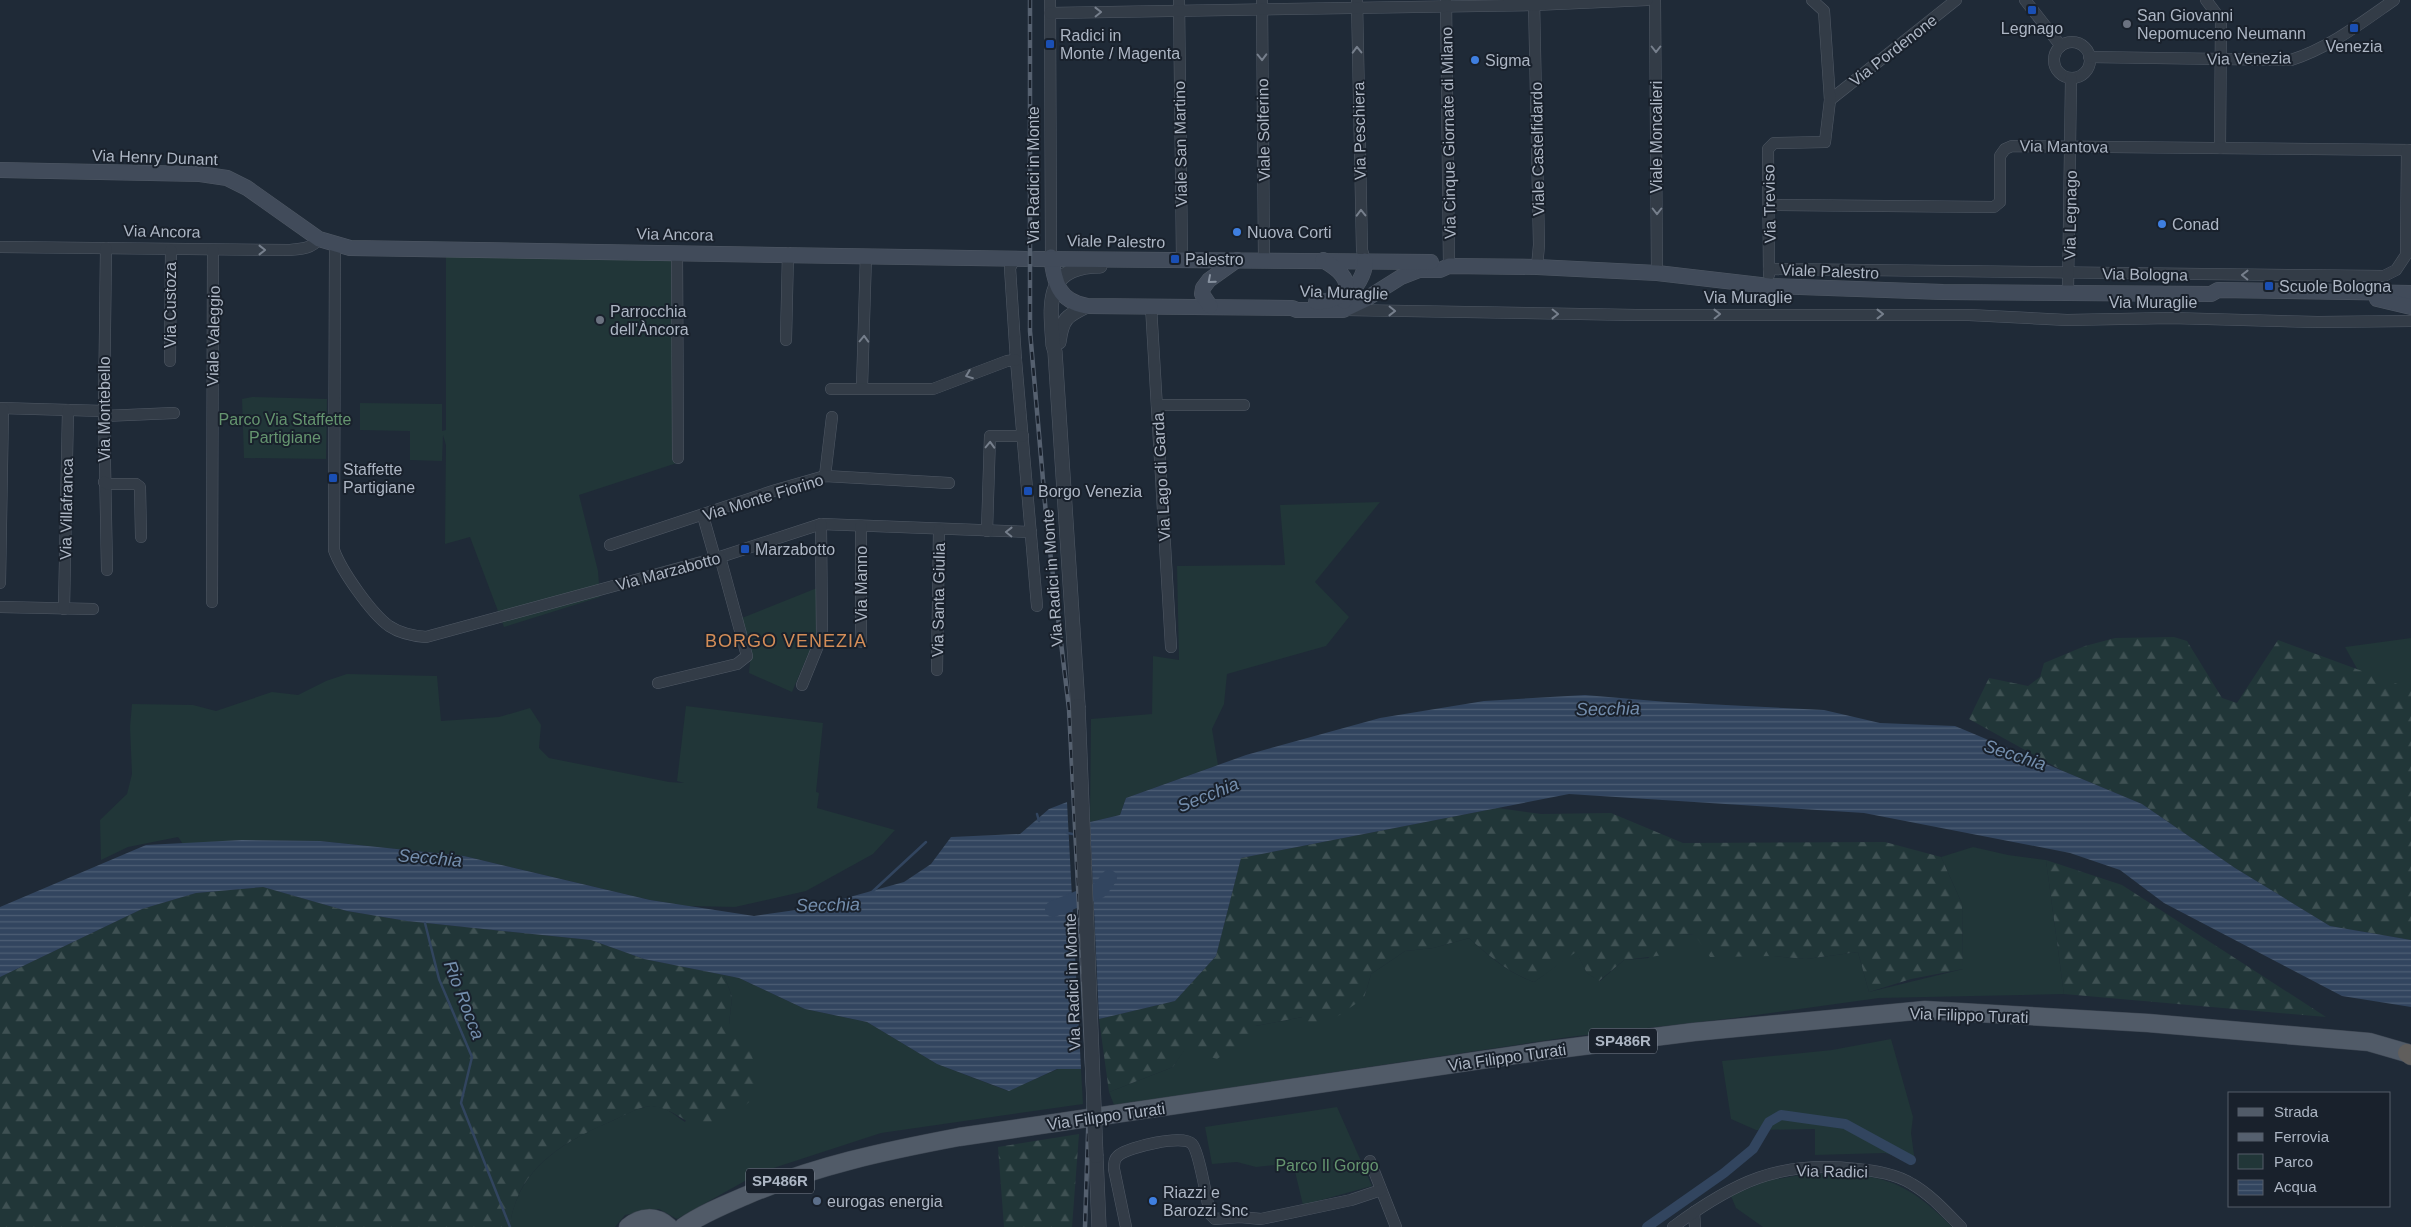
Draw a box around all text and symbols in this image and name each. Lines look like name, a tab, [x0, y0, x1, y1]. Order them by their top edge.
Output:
marker: Legnago	[2026, 4, 2038, 16]
one-way arrow	[1095, 7, 1103, 17]
place label: San Giovanni Nepomuceno Neumann	[2137, 7, 2306, 42]
street label: Via Pordenone	[1846, 11, 1940, 90]
marker: San Giovanni Nepomuceno Neumann	[2121, 18, 2133, 30]
place label: Legnago	[2001, 20, 2063, 37]
marker: Venezia	[2348, 22, 2360, 34]
place label: Radici in Monte / Magenta	[1060, 27, 1180, 62]
street label: Via Cinque Giornate di Milano	[1438, 27, 1459, 239]
marker: Radici in Monte / Magenta	[1044, 38, 1056, 50]
place label: Venezia	[2326, 38, 2383, 55]
one-way arrow	[1651, 45, 1661, 53]
one-way arrow	[1352, 46, 1363, 54]
street label: Via Venezia	[2207, 49, 2291, 68]
place label: Sigma	[1485, 52, 1530, 69]
one-way arrow	[1257, 54, 1267, 62]
marker: Sigma	[1469, 54, 1481, 66]
street label: Viale Solferino	[1254, 78, 1273, 182]
street label: Viale San Martino	[1171, 81, 1190, 207]
street label: Viale Moncalieri	[1648, 81, 1665, 193]
street label: Via Peschiera	[1350, 82, 1369, 180]
street label: Viale Castelfidardo	[1528, 82, 1547, 216]
street label: Via Radici in Monte	[1025, 106, 1042, 244]
street label: Via Mantova	[2020, 137, 2109, 156]
street label: Via Henry Dunant	[92, 147, 219, 168]
street label: Via Treviso	[1760, 164, 1779, 244]
street label: Via Legnago	[2061, 170, 2080, 260]
one-way arrow	[1356, 208, 1366, 216]
one-way arrow	[1652, 208, 1662, 215]
place label: Conad	[2172, 216, 2219, 233]
marker: Conad	[2156, 218, 2168, 230]
street label: Via Ancora	[123, 222, 201, 241]
place label: Nuova Corti	[1247, 224, 1331, 241]
street label: Via Ancora	[636, 225, 714, 244]
marker: Nuova Corti	[1231, 226, 1243, 238]
street label: Viale Palestro	[1067, 232, 1165, 251]
one-way arrow	[258, 245, 266, 255]
place label: Palestro	[1185, 251, 1244, 268]
marker: Palestro	[1169, 253, 1181, 265]
street label: Viale Palestro	[1780, 261, 1880, 282]
street label: Via Custoza	[162, 262, 179, 348]
street label: Via Bologna	[2102, 265, 2188, 284]
one-way arrow	[2241, 270, 2248, 280]
one-way arrow	[1207, 274, 1216, 283]
place label: Scuole Bologna	[2279, 278, 2391, 295]
marker: Scuole Bologna	[2263, 280, 2275, 292]
street label: Via Muraglie	[1299, 282, 1389, 303]
street label: Viale Valeggio	[204, 285, 223, 387]
street label: Via Muraglie	[1704, 289, 1792, 306]
street label: Via Muraglie	[2109, 294, 2197, 311]
place label: Parrocchia dell'Àncora	[610, 303, 689, 338]
one-way arrow	[1388, 306, 1396, 316]
one-way arrow	[1551, 308, 1559, 319]
one-way arrow	[1714, 309, 1721, 319]
one-way arrow	[1876, 309, 1884, 319]
marker: Parrocchia dell'Àncora	[594, 314, 606, 326]
one-way arrow	[859, 334, 869, 342]
street label: Via Montebello	[96, 356, 113, 462]
one-way arrow	[966, 369, 974, 379]
park label: Parco Via Staffette Partigiane	[219, 411, 352, 446]
street label: Via Lago di Garda	[1150, 412, 1173, 542]
one-way arrow	[984, 441, 995, 449]
street label: Via Villafranca	[57, 458, 76, 560]
place label: Staffette Partigiane	[343, 461, 415, 496]
street label: Via Monte Fiorino	[701, 471, 826, 524]
marker: Staffette Partigiane	[327, 472, 339, 484]
place label: Borgo Venezia	[1038, 483, 1142, 500]
marker: Borgo Venezia	[1022, 485, 1034, 497]
street label: Via Radici in Monte	[1039, 509, 1066, 647]
one-way arrow	[1005, 527, 1012, 537]
place label: Marzabotto	[755, 541, 835, 558]
marker: Marzabotto	[739, 543, 751, 555]
street label: Via Santa Giulia	[929, 543, 948, 657]
street label: Via Manno	[853, 546, 870, 622]
street label: Via Marzabotto	[614, 549, 722, 594]
district label: BORGO VENEZIA	[705, 631, 867, 651]
water label: Secchia	[1576, 698, 1640, 720]
water label: Secchia	[1981, 736, 2049, 774]
water label: Secchia	[1175, 774, 1241, 816]
water label: Secchia	[397, 845, 463, 871]
water label: Secchia	[796, 894, 860, 916]
street label: Via Radici in Monte	[1062, 913, 1083, 1051]
water label: Rio Rocca	[440, 958, 488, 1042]
street label: Via Filippo Turati	[1909, 1005, 2029, 1026]
road number: SP486R	[1589, 1028, 1657, 1054]
street label: Via Filippo Turati	[1447, 1041, 1567, 1074]
legend	[2228, 1092, 2391, 1207]
street label: Via Filippo Turati	[1046, 1100, 1166, 1133]
text: Strada	[2274, 1103, 2319, 1120]
text: Ferrovia	[2274, 1128, 2330, 1145]
text: Parco	[2274, 1153, 2313, 1170]
park label: Parco Il Gorgo	[1275, 1157, 1379, 1174]
street label: Via Radici	[1796, 1162, 1868, 1181]
road number: SP486R	[746, 1168, 814, 1194]
text: Acqua	[2274, 1178, 2317, 1195]
place label: Riazzi e Barozzi Snc	[1163, 1184, 1248, 1219]
place label: eurogas energia	[827, 1193, 943, 1210]
marker: eurogas energia	[811, 1195, 823, 1207]
marker: Riazzi e Barozzi Snc	[1147, 1195, 1159, 1207]

